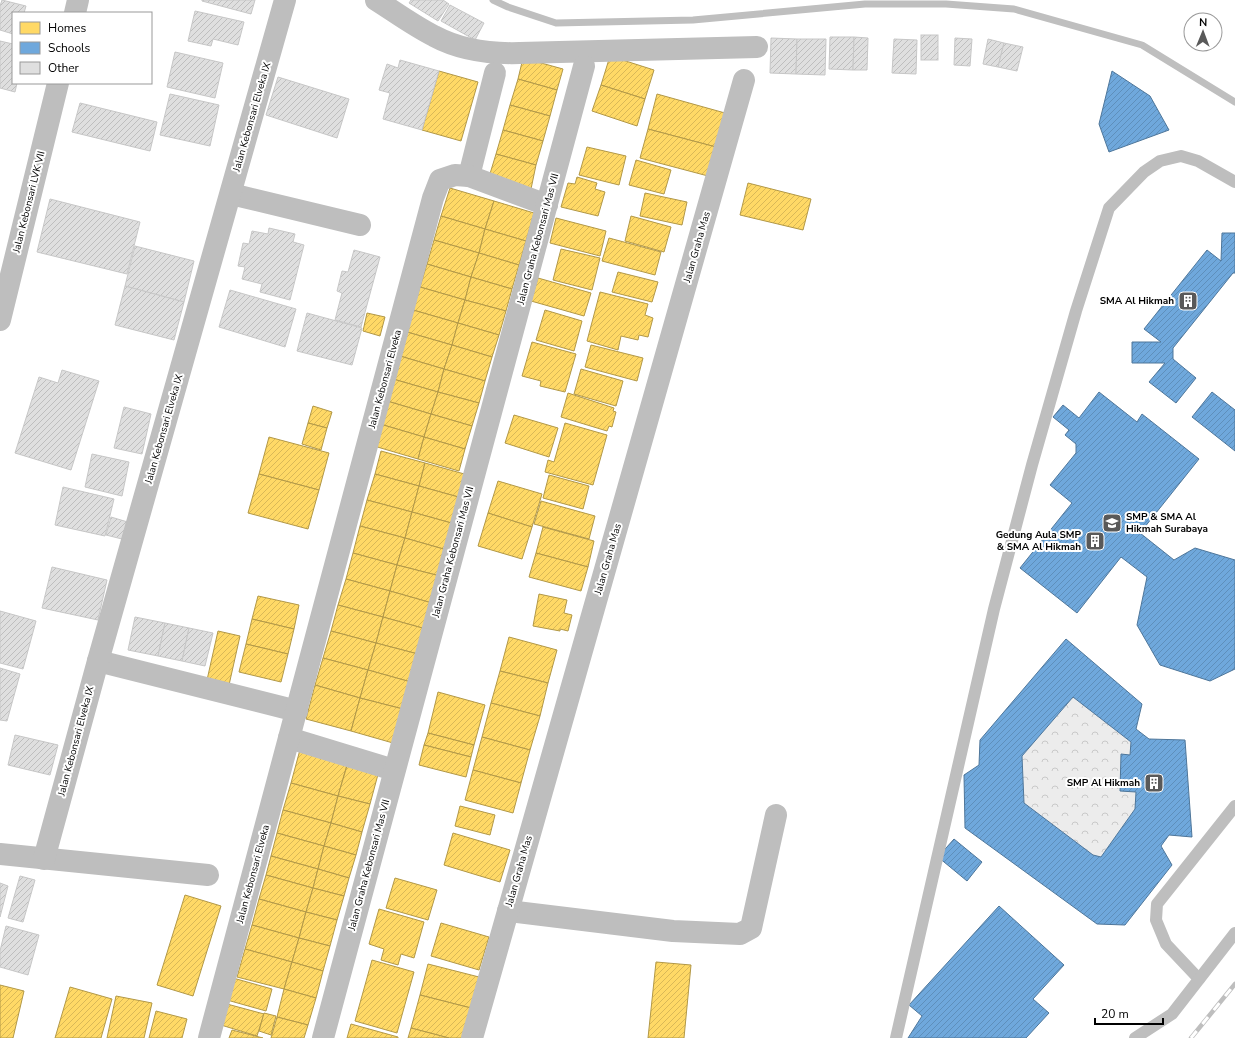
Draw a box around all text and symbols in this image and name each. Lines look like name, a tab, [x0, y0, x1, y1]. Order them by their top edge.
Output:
legend	[12, 12, 152, 84]
north arrow	[1183, 12, 1223, 52]
text: N	[1199, 15, 1207, 30]
text: Homes	[48, 20, 86, 36]
text: Schools	[48, 40, 91, 56]
text: Other	[48, 60, 80, 76]
street label: Jalan Kebonsari Elveka IX	[229, 60, 274, 174]
street label: Jalan Kebonsari LVK VII	[9, 150, 48, 255]
street label: Jalan Graha Kebonsari Mas VII	[514, 172, 562, 307]
street label: Jalan Graha Mas	[680, 210, 714, 285]
building icon: SMA Al Hikmah	[1177, 290, 1199, 312]
place label: SMA Al Hikmah	[1100, 294, 1174, 308]
street label: Jalan Kebonsari Elveka	[365, 328, 405, 431]
street label: Jalan Kebonsari Elveka IX	[141, 372, 186, 486]
street label: Jalan Graha Kebonsari Mas VII	[429, 485, 477, 620]
place label: SMP & SMA Al Hikmah Surabaya	[1126, 510, 1208, 536]
school or university icon: SMP & SMA Al Hikmah Surabaya	[1101, 512, 1123, 534]
street label: Jalan Graha Mas	[591, 522, 625, 597]
place label: Gedung Aula SMP & SMA Al Hikmah	[996, 528, 1081, 554]
building icon: Gedung Aula SMP & SMA Al Hikmah	[1084, 530, 1106, 552]
street label: Jalan Kebonsari Elveka IX	[54, 684, 98, 798]
building icon: SMP Al Hikmah	[1143, 772, 1165, 794]
place label: SMP Al Hikmah	[1067, 776, 1140, 790]
street label: Jalan Graha Kebonsari Mas VII	[345, 798, 393, 933]
street label: Jalan Kebonsari Elveka	[233, 823, 273, 926]
street label: Jalan Graha Mas	[502, 834, 536, 909]
scale bar	[1095, 1000, 1163, 1026]
text: 20 m	[1101, 1006, 1129, 1022]

